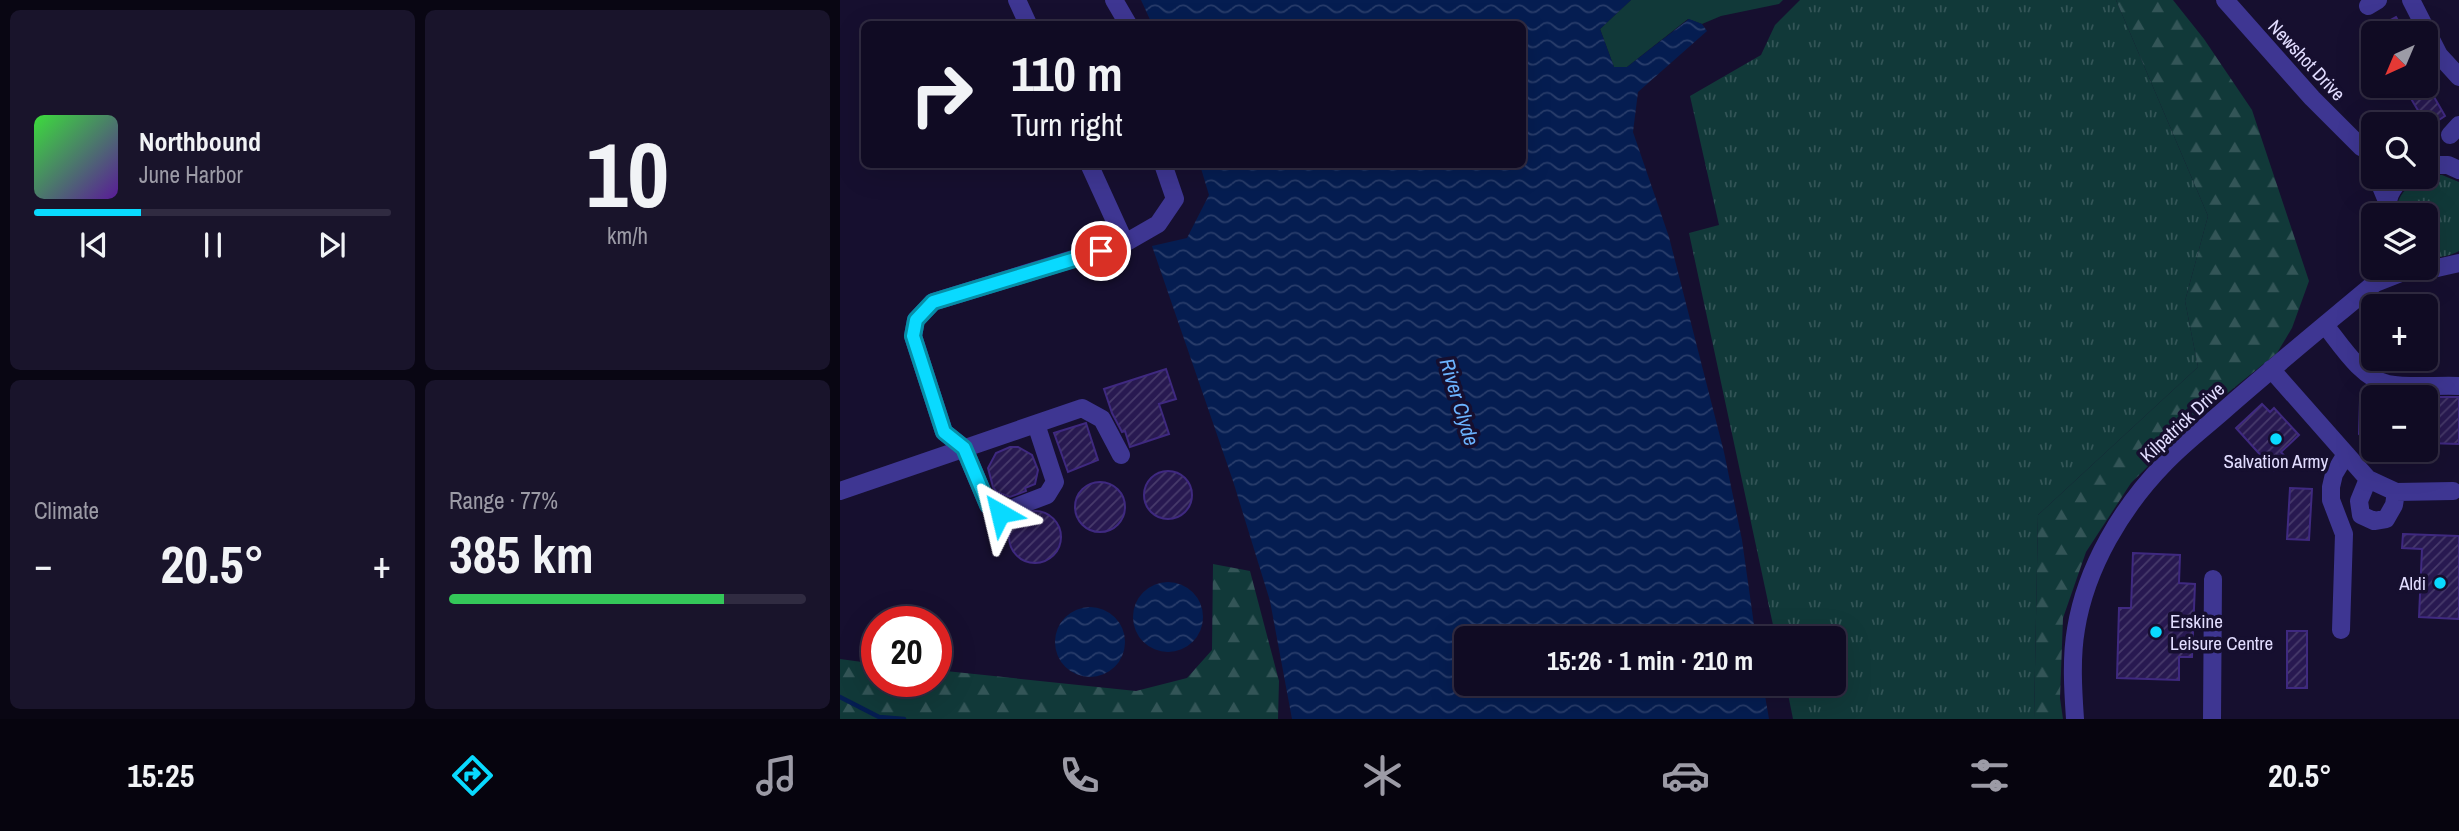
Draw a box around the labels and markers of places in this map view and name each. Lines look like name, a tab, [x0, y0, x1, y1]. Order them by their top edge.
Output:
pin	[1071, 221, 1131, 281]
marker: Salvation Army	[2268, 431, 2284, 447]
place label: Salvation Army	[2224, 448, 2329, 474]
place label: Aldi	[2398, 570, 2426, 596]
marker: Aldi	[2432, 575, 2448, 591]
place label: Erskine Leisure Centre	[2170, 608, 2273, 656]
marker: Erskine Leisure Centre	[2148, 624, 2164, 640]

